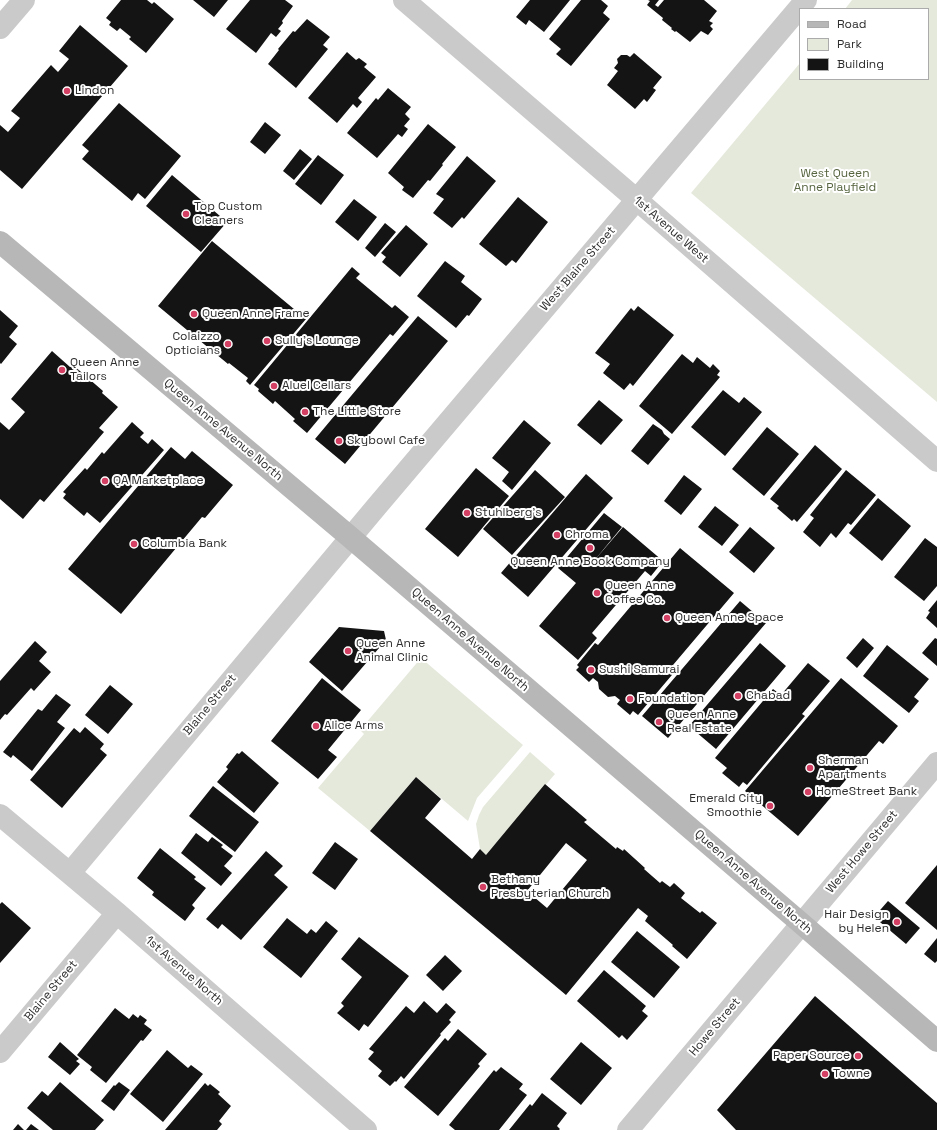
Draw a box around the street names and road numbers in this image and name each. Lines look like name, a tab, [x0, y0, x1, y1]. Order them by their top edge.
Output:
street label: 1st Avenue West	[631, 194, 711, 266]
street label: West Blaine Street	[537, 224, 619, 314]
street label: Queen Anne Avenue North	[161, 376, 285, 484]
street label: Queen Anne Avenue North	[408, 585, 532, 695]
street label: Blaine Street	[180, 672, 240, 738]
street label: West Howe Street	[823, 808, 901, 896]
street label: Queen Anne Avenue North	[691, 827, 815, 937]
street label: 1st Avenue North	[142, 933, 226, 1009]
street label: Blaine Street	[21, 958, 81, 1024]
street label: Howe Street	[686, 995, 744, 1059]

